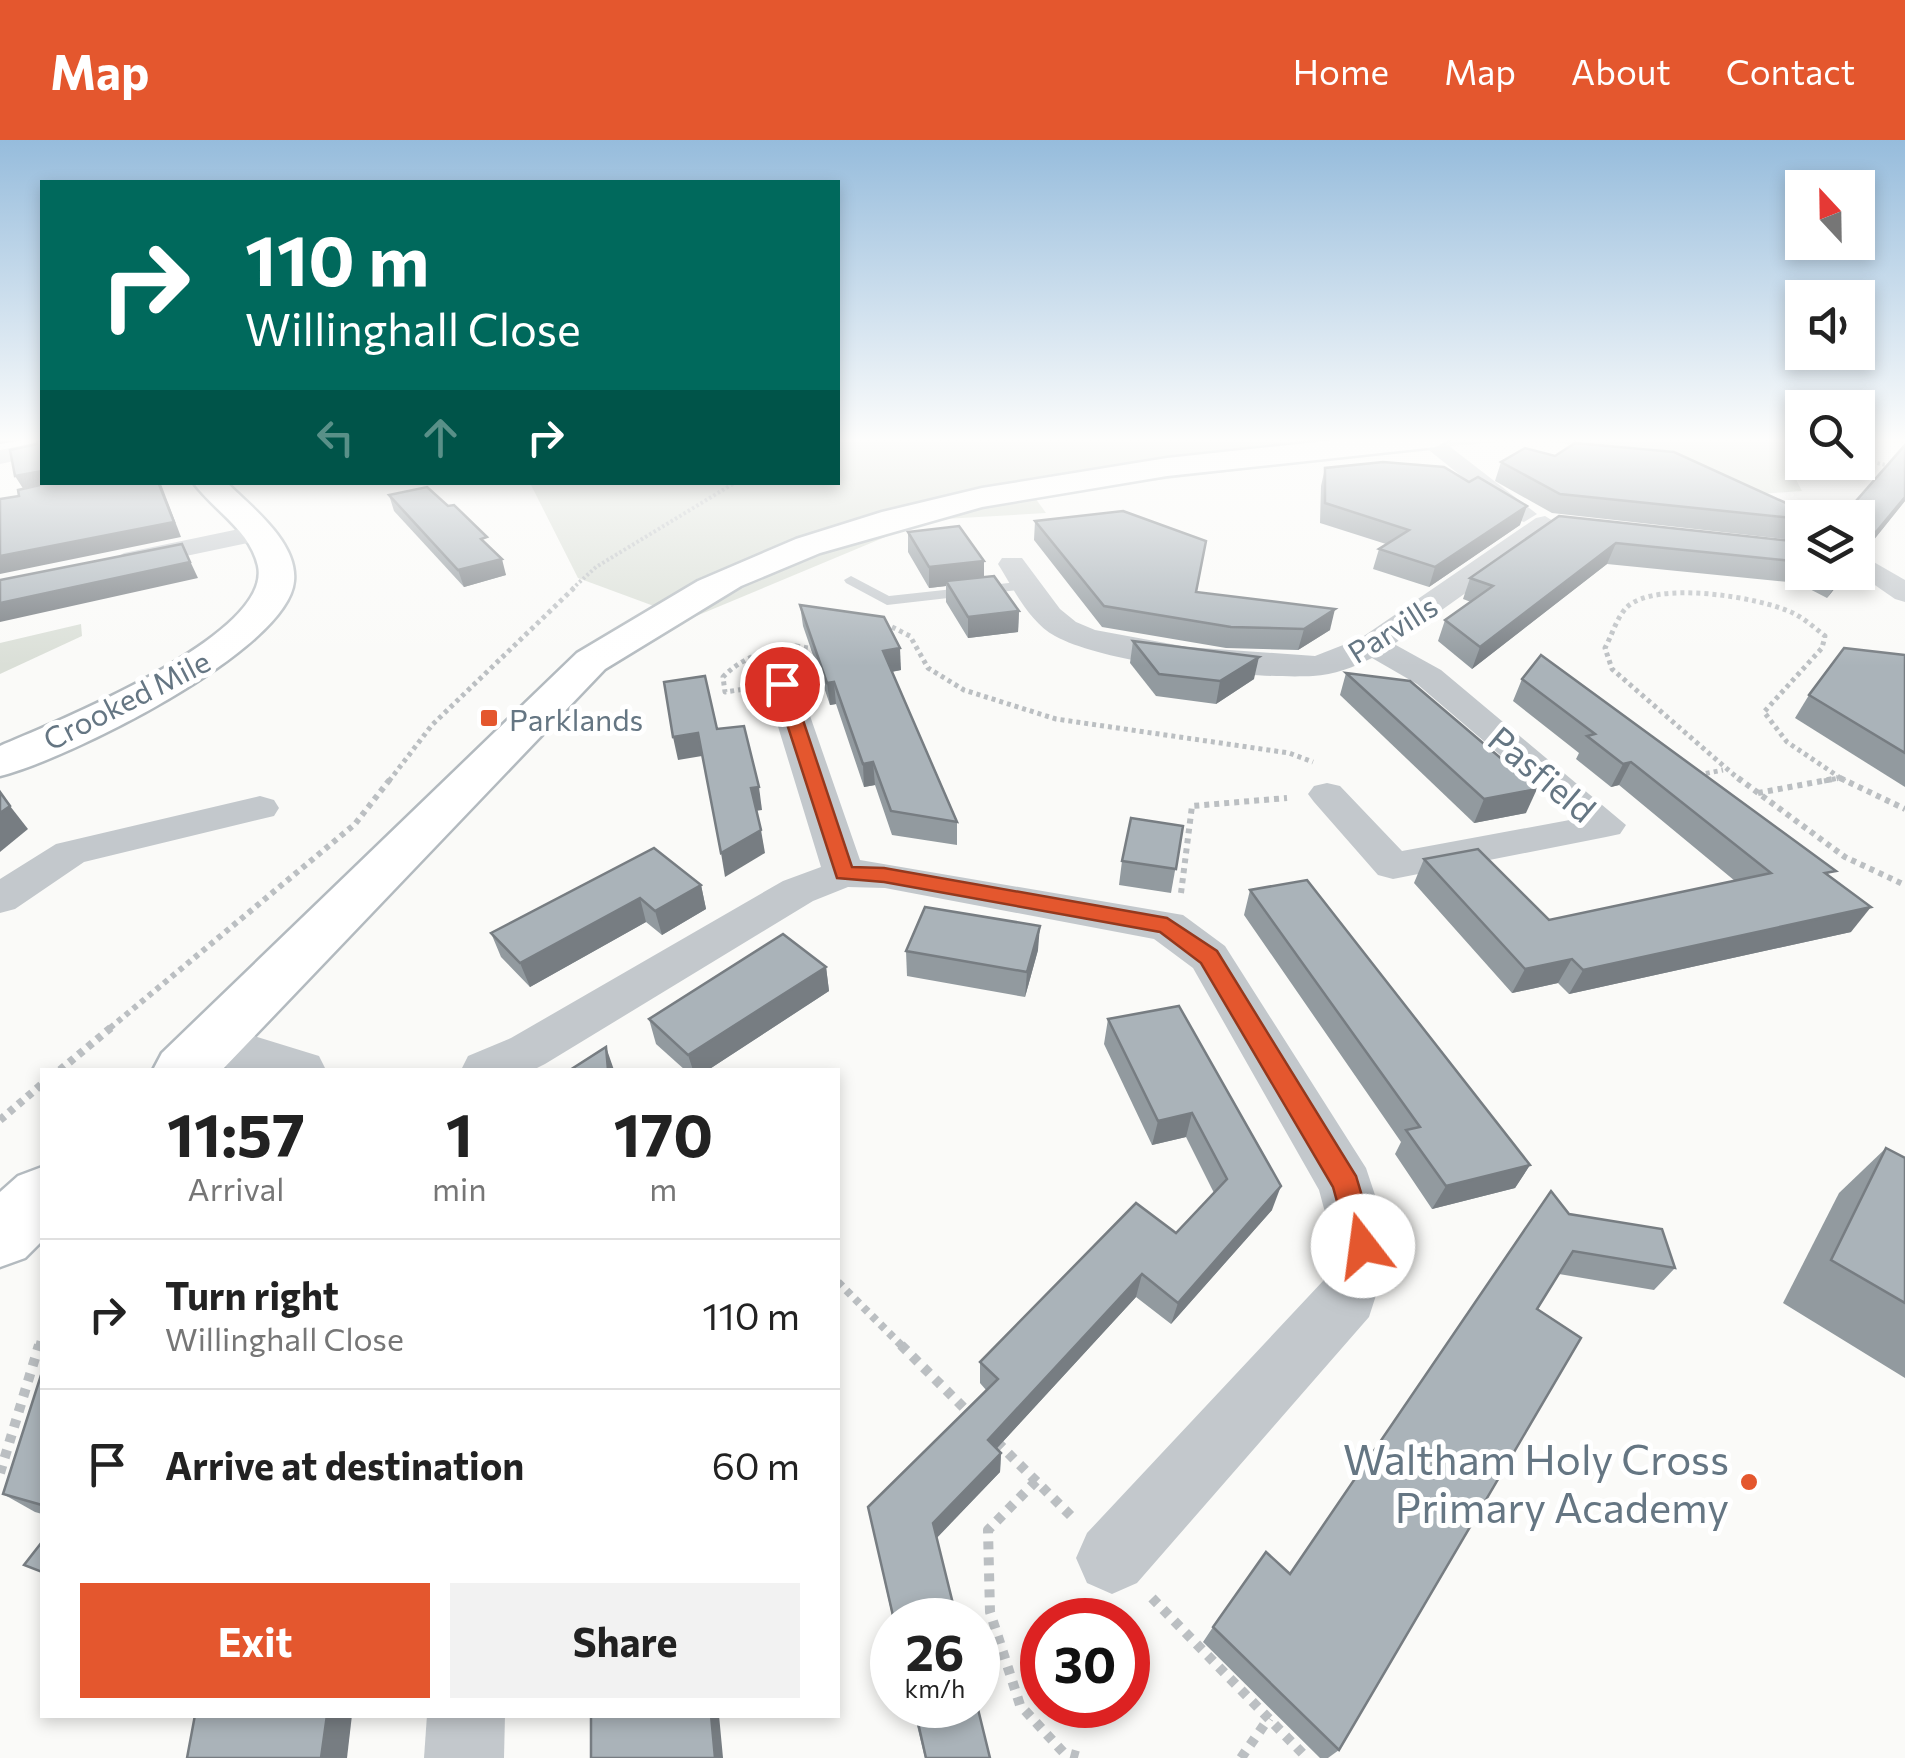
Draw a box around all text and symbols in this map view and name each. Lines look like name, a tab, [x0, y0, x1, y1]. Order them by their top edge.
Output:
text: Map	[50, 41, 149, 100]
text: Home	[1293, 49, 1389, 92]
text: Map	[1444, 49, 1516, 92]
text: About	[1571, 49, 1671, 92]
text: Contact	[1726, 49, 1855, 92]
north arrow	[1785, 170, 1875, 260]
map controls	[1785, 170, 1875, 590]
text: 110 m	[245, 215, 429, 300]
icon: right	[80, 220, 210, 350]
button: sound	[1785, 280, 1875, 370]
text: Willinghall Close	[245, 300, 581, 355]
button: search	[1785, 390, 1875, 480]
icon: left	[308, 410, 363, 465]
icon: ahead	[413, 410, 468, 465]
icon: right	[518, 410, 573, 465]
button: layers	[1785, 500, 1875, 590]
street label: Parvills	[1340, 586, 1444, 670]
street label: Crooked Mile	[36, 641, 216, 757]
pin	[740, 642, 825, 727]
icon: arrive	[755, 657, 810, 712]
place label: Parklands	[509, 700, 643, 737]
marker: Parklands	[478, 707, 500, 729]
street label: Pasfield	[1481, 716, 1605, 830]
text: 11:57	[167, 1096, 305, 1169]
text: 1	[446, 1096, 473, 1169]
text: 170	[613, 1096, 713, 1169]
text: Arrival	[188, 1168, 284, 1208]
text: min	[432, 1168, 486, 1208]
text: m	[649, 1168, 677, 1208]
position arrow	[1311, 1194, 1415, 1298]
text: Turn right	[165, 1271, 339, 1318]
icon: right	[80, 1287, 135, 1342]
text: 110 m	[702, 1291, 800, 1338]
text: Willinghall Close	[165, 1318, 404, 1358]
place label: Waltham Holy Cross Primary Academy	[1343, 1432, 1729, 1532]
icon: arrive	[80, 1437, 135, 1492]
text: Arrive at destination	[165, 1441, 524, 1488]
text: 60 m	[712, 1441, 800, 1488]
marker: Waltham Holy Cross Primary Academy	[1738, 1471, 1760, 1493]
button: Exit	[80, 1583, 430, 1698]
button: Share	[450, 1583, 800, 1698]
speed limit sign: 30	[1020, 1598, 1150, 1728]
text: 26	[905, 1620, 964, 1681]
text: km/h	[905, 1673, 965, 1703]

